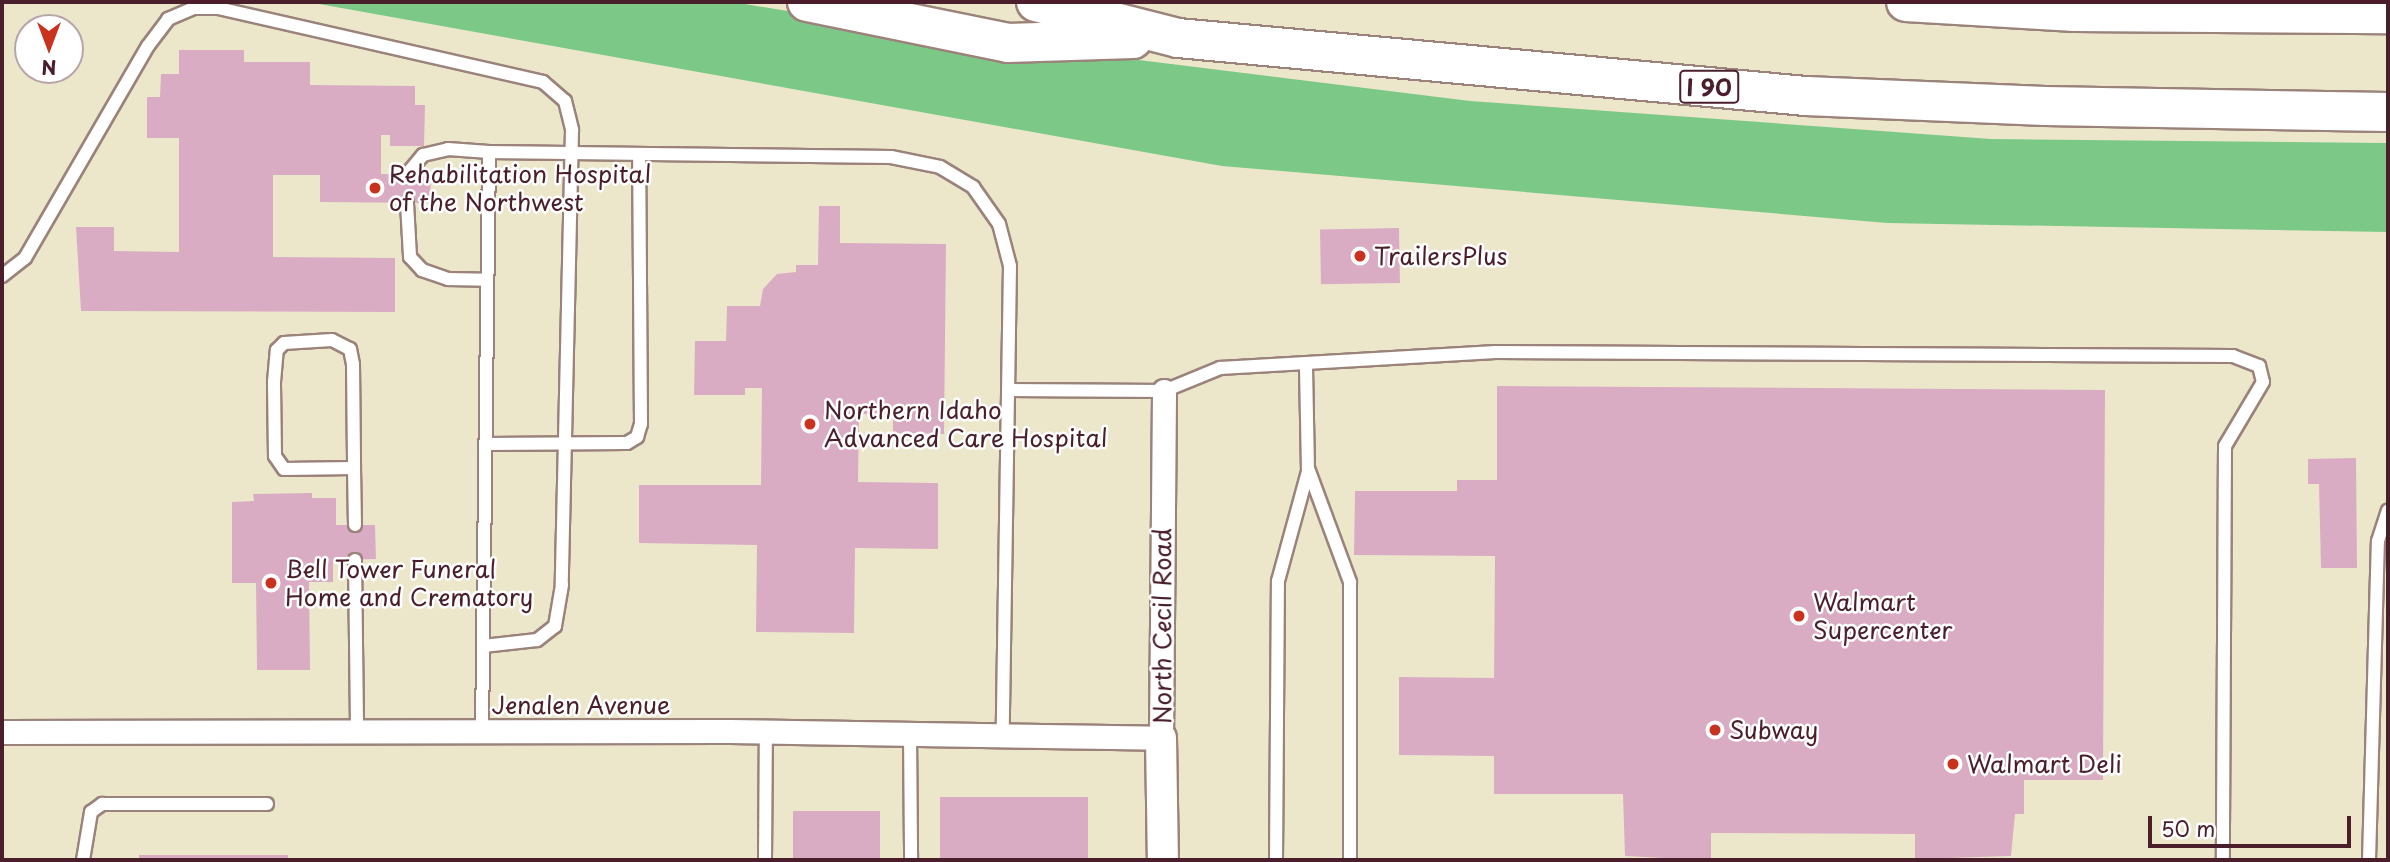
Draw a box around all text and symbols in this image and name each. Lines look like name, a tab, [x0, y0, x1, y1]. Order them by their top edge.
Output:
north arrow	[14, 14, 84, 84]
text: N	[41, 54, 57, 82]
road number: I 90	[1678, 68, 1740, 106]
place label: Rehabilitation Hospital of the Northwest	[389, 160, 650, 216]
marker: Rehabilitation Hospital of the Northwest	[367, 180, 383, 196]
place label: TrailersPlus	[1374, 242, 1507, 270]
marker: TrailersPlus	[1352, 248, 1368, 264]
place label: Northern Idaho Advanced Care Hospital	[824, 396, 1107, 452]
marker: Northern Idaho Advanced Care Hospital	[802, 416, 818, 432]
street label: North Cecil Road	[1148, 528, 1176, 724]
place label: Bell Tower Funeral Home and Crematory	[285, 555, 535, 611]
marker: Bell Tower Funeral Home and Crematory	[263, 575, 279, 591]
place label: Walmart Supercenter	[1813, 588, 1952, 644]
marker: Walmart Supercenter	[1791, 608, 1807, 624]
street label: Jenalen Avenue	[491, 691, 671, 719]
place label: Subway	[1729, 716, 1818, 744]
marker: Subway	[1707, 722, 1723, 738]
place label: Walmart Deli	[1967, 750, 2122, 778]
marker: Walmart Deli	[1945, 756, 1961, 772]
scale bar	[2152, 802, 2355, 846]
text: 50 m	[2161, 812, 2215, 844]

